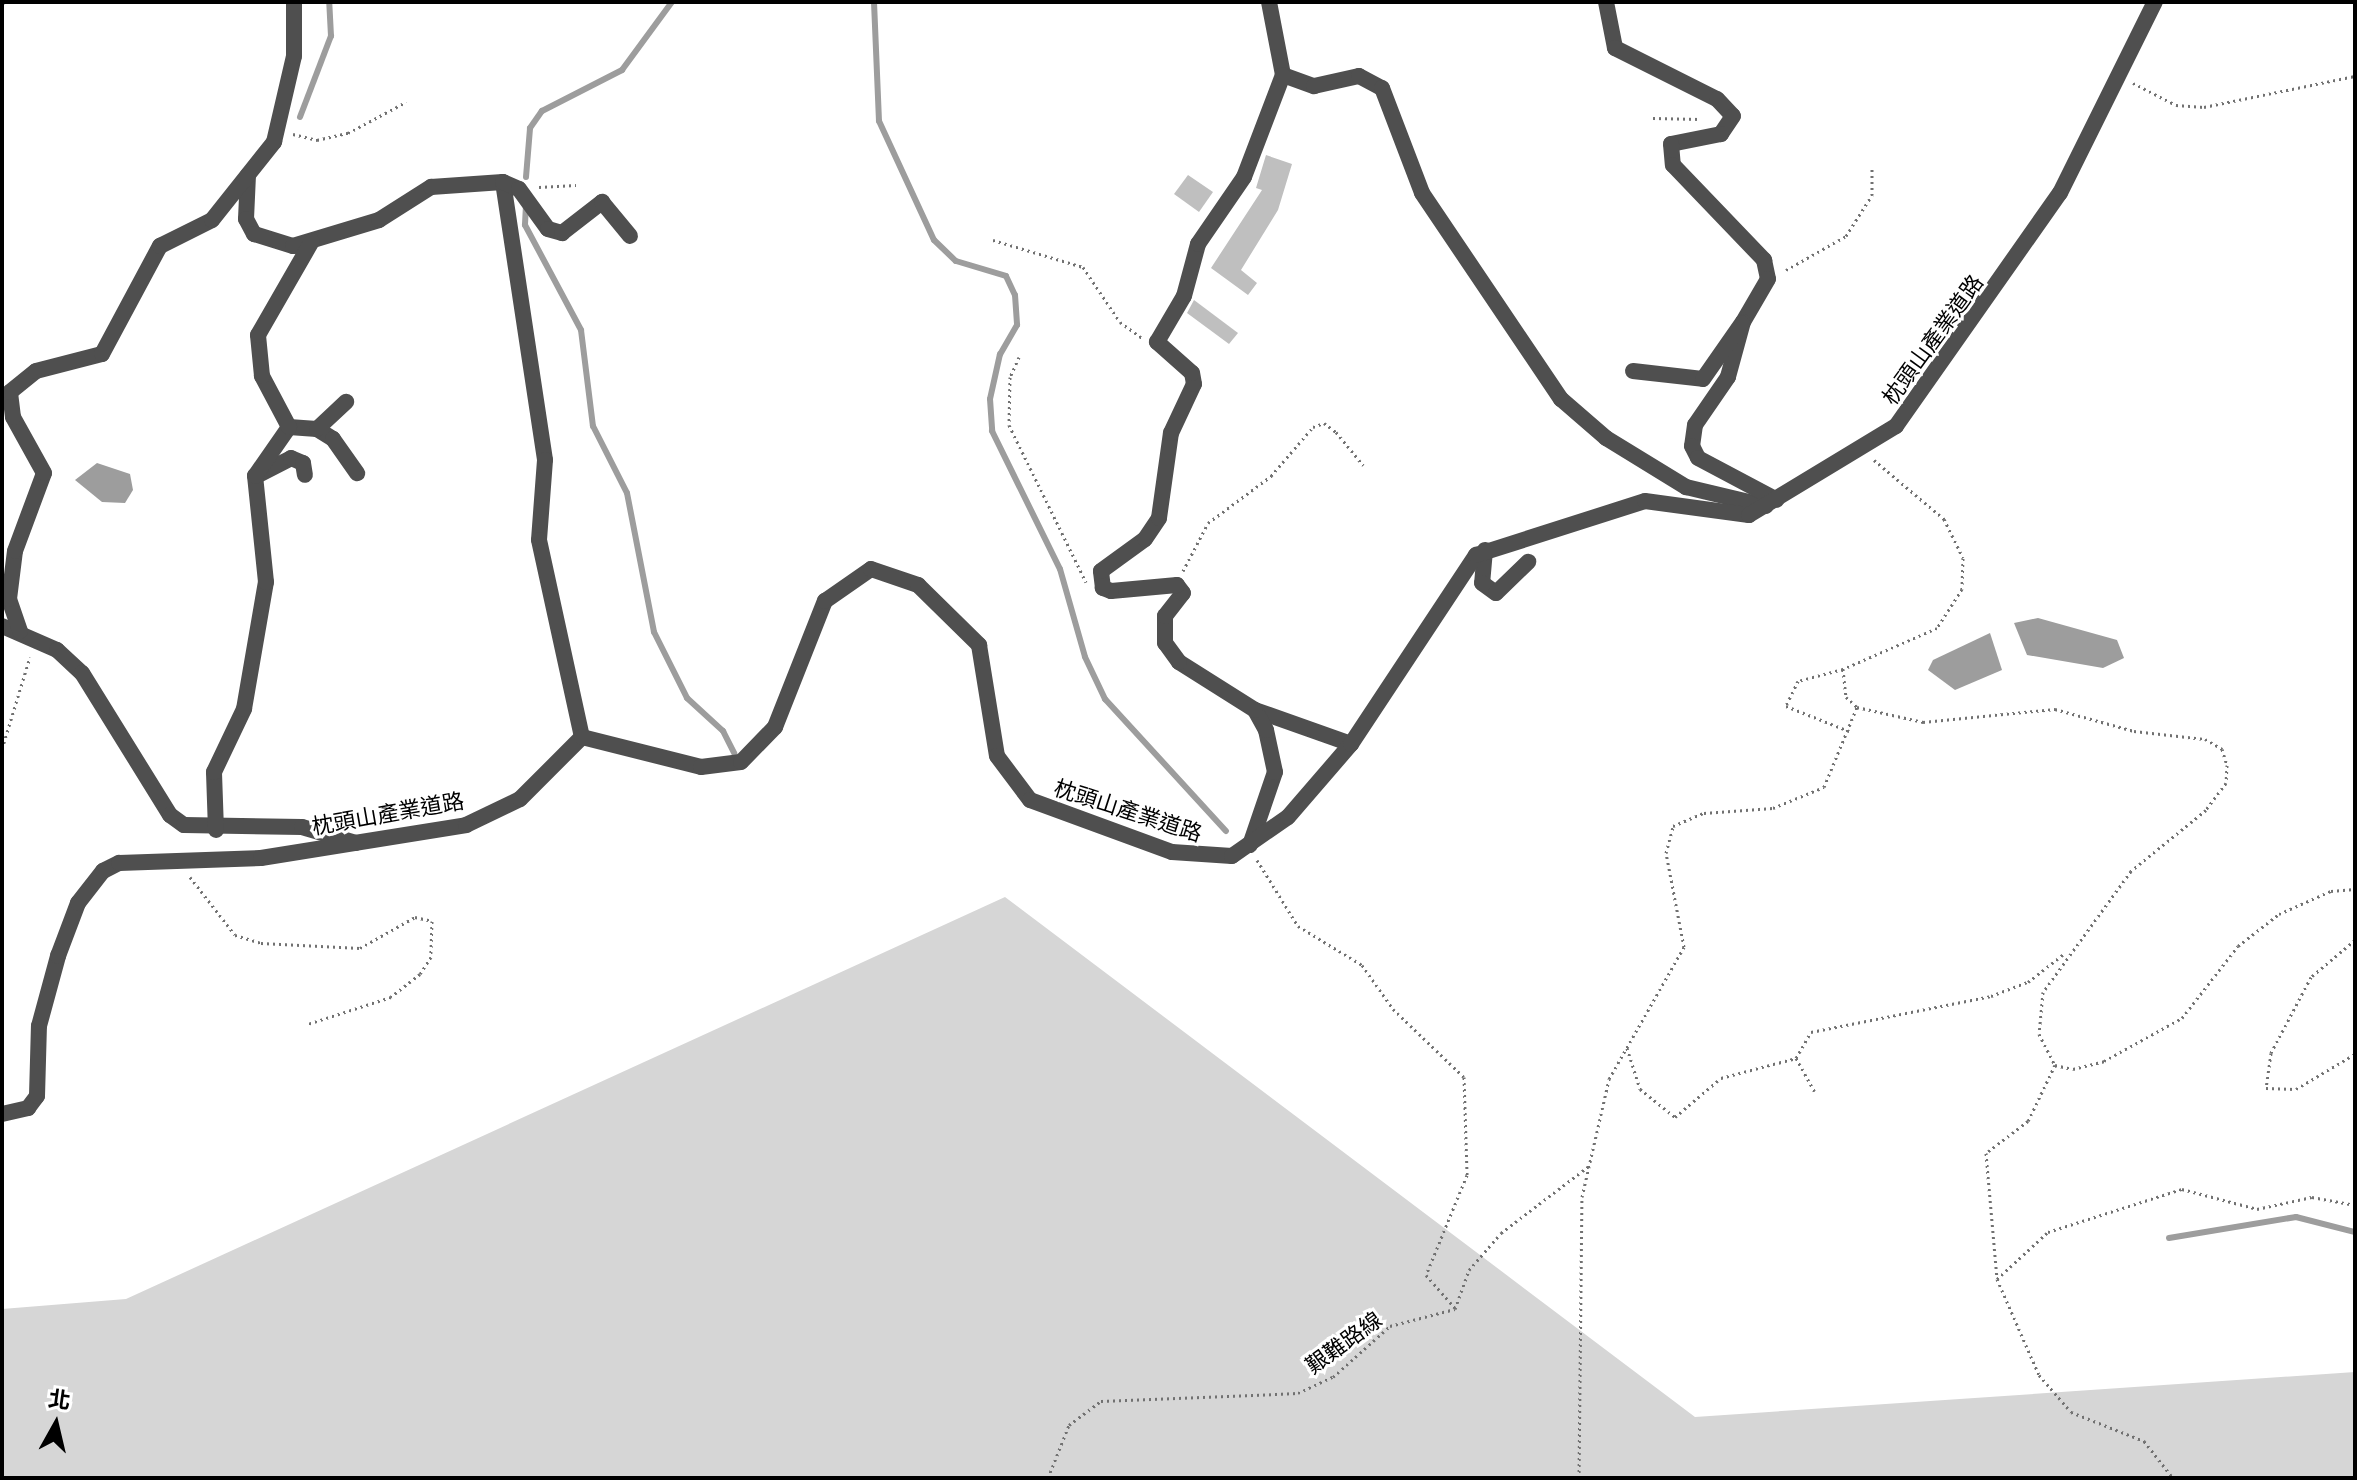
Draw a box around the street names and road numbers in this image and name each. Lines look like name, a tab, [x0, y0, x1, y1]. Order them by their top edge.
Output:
street label: 枕頭山產業道路	[1877, 270, 1989, 410]
street label: 枕頭山產業道路	[1051, 775, 1205, 847]
street label: 枕頭山產業道路	[310, 788, 466, 840]
street label: 艱難路線	[1301, 1306, 1387, 1380]

